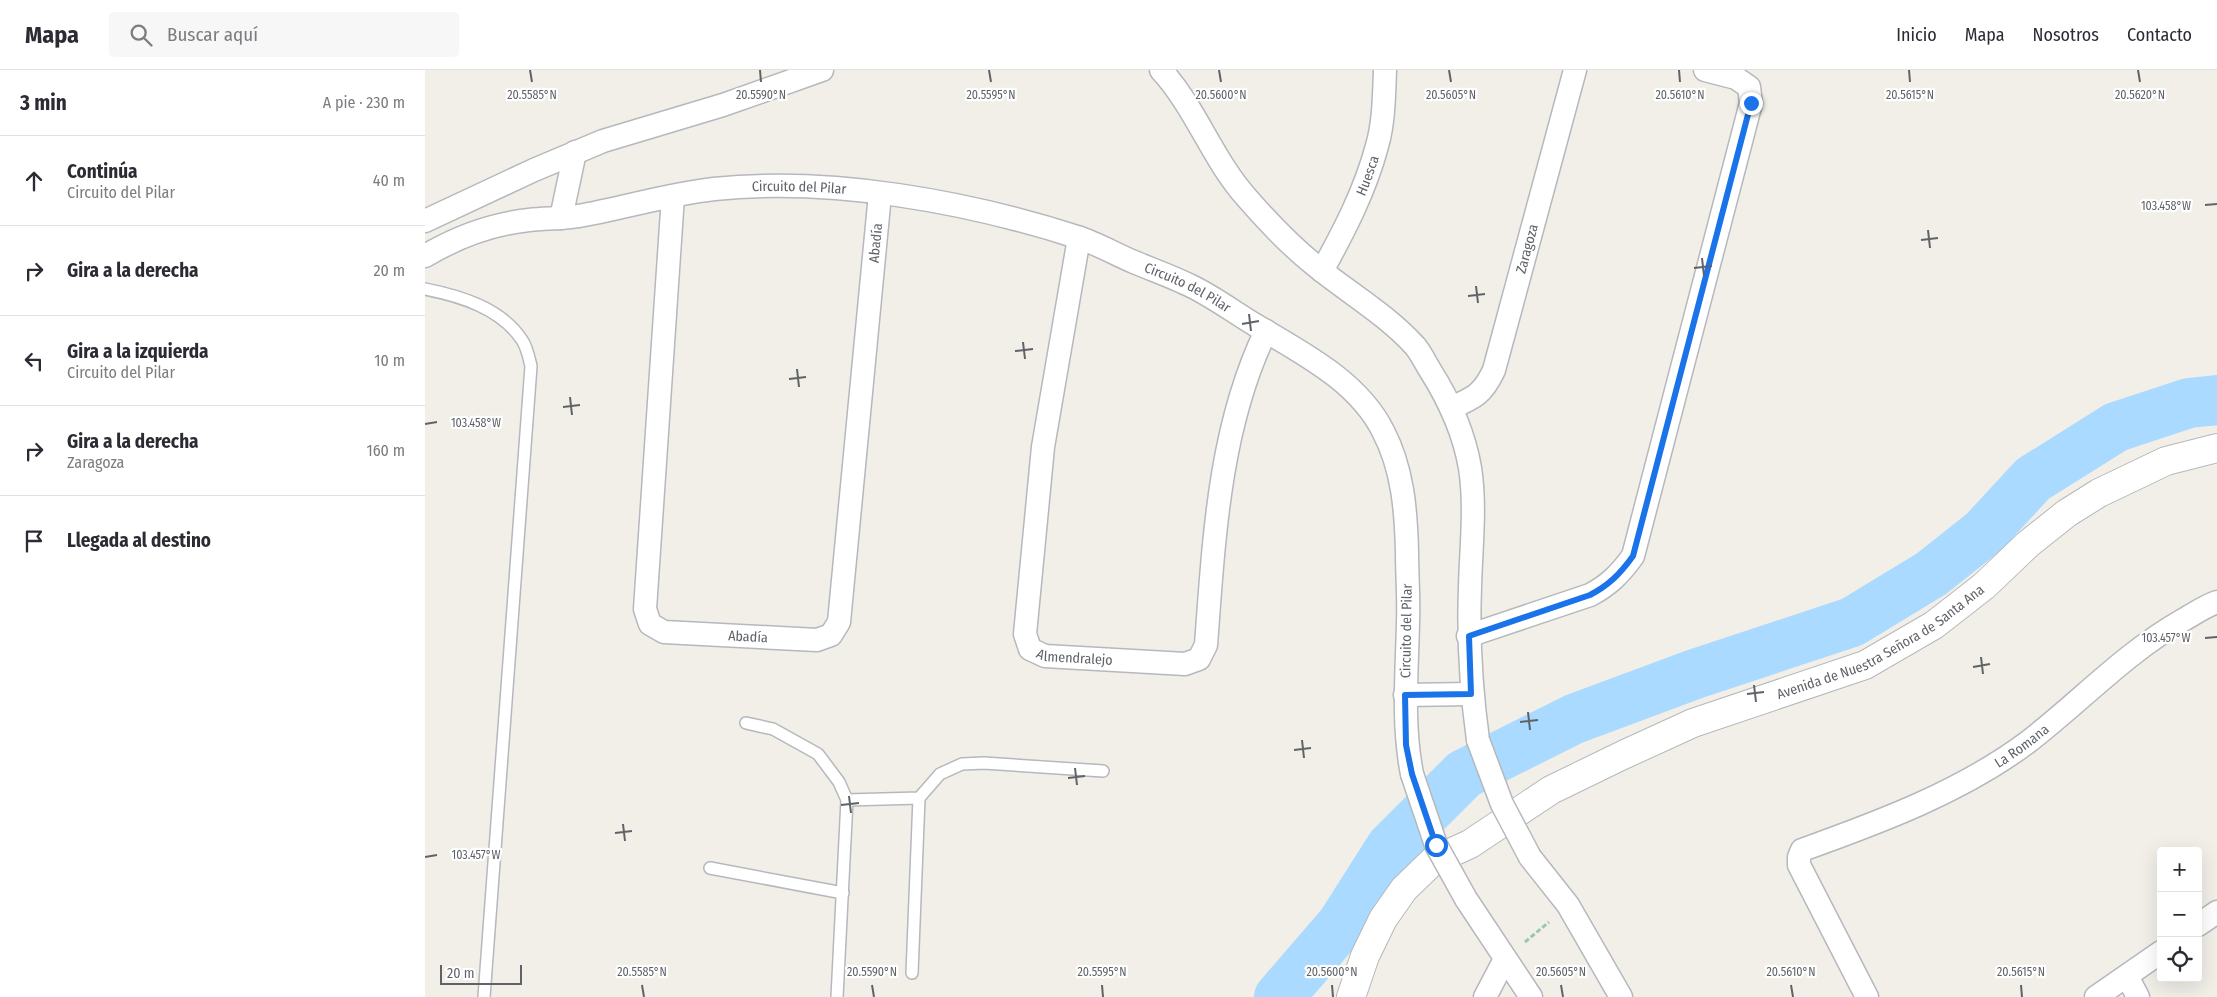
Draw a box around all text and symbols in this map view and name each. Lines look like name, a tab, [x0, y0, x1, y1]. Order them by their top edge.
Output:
search box	[109, 12, 459, 57]
text: Mapa	[25, 21, 79, 49]
icon: search	[127, 21, 155, 49]
text: Buscar aquí	[167, 23, 258, 46]
text: Inicio	[1896, 24, 1937, 46]
text: Mapa	[1965, 24, 2005, 46]
text: Nosotros	[2033, 24, 2099, 46]
text: Contacto	[2127, 24, 2192, 46]
text: 20.5585°N	[507, 88, 557, 102]
text: 20.5590°N	[736, 88, 786, 102]
text: 20.5595°N	[966, 88, 1016, 102]
text: 20.5600°N	[1195, 88, 1247, 102]
text: 20.5605°N	[1426, 88, 1476, 102]
text: 20.5610°N	[1656, 88, 1704, 102]
text: 20.5615°N	[1886, 88, 1934, 102]
text: 20.5620°N	[2115, 88, 2165, 102]
text: 3 min	[20, 90, 67, 116]
route end	[1740, 92, 1763, 115]
text: A pie · 230 m	[323, 93, 405, 112]
street label: Huesca	[1353, 153, 1383, 198]
text: Continúa	[67, 160, 138, 183]
icon: ahead	[20, 167, 48, 195]
text: 40 m	[373, 171, 405, 190]
street label: Circuito del Pilar	[752, 178, 847, 198]
text: Circuito del Pilar	[67, 183, 175, 202]
text: 103.458°W	[2141, 199, 2191, 213]
street label: Abadía	[865, 222, 886, 264]
street label: Zaragoza	[1512, 222, 1542, 275]
icon: right	[20, 257, 48, 285]
text: Gira a la derecha	[67, 259, 199, 282]
street label: Circuito del Pilar	[1142, 259, 1234, 316]
text: 20 m	[374, 261, 405, 280]
text: Gira a la izquierda	[67, 340, 209, 363]
icon: left	[20, 347, 48, 375]
text: 10 m	[374, 351, 405, 370]
text: Circuito del Pilar	[67, 363, 175, 382]
text: 103.458°W	[451, 416, 501, 430]
text: Gira a la derecha	[67, 430, 199, 453]
icon: right	[20, 437, 48, 465]
text: 160 m	[366, 441, 405, 460]
text: Zaragoza	[67, 453, 124, 472]
icon: arrive	[20, 527, 48, 555]
text: Llegada al destino	[67, 529, 211, 552]
street label: Avenida de Nuestra Señora de Santa Ana	[1775, 581, 1988, 703]
street label: Circuito del Pilar	[1397, 583, 1416, 678]
street label: Abadía	[728, 627, 768, 646]
text: 103.457°W	[2142, 631, 2190, 645]
street label: Almendralejo	[1034, 645, 1113, 669]
street label: La Romana	[1991, 721, 2053, 772]
route start	[1425, 834, 1448, 857]
map controls	[2157, 847, 2202, 982]
button: +	[2157, 847, 2202, 892]
text: 103.457°W	[452, 848, 500, 862]
button: −	[2157, 892, 2202, 937]
button: locate	[2157, 937, 2202, 982]
scale bar	[440, 962, 523, 985]
text: 20 m	[447, 965, 475, 982]
text: 20.5585°N	[617, 965, 667, 979]
text: 20.5590°N	[847, 965, 897, 979]
text: 20.5595°N	[1077, 965, 1127, 979]
text: 20.5600°N	[1306, 965, 1358, 979]
text: 20.5605°N	[1536, 965, 1586, 979]
text: 20.5610°N	[1767, 965, 1815, 979]
text: 20.5615°N	[1997, 965, 2045, 979]

